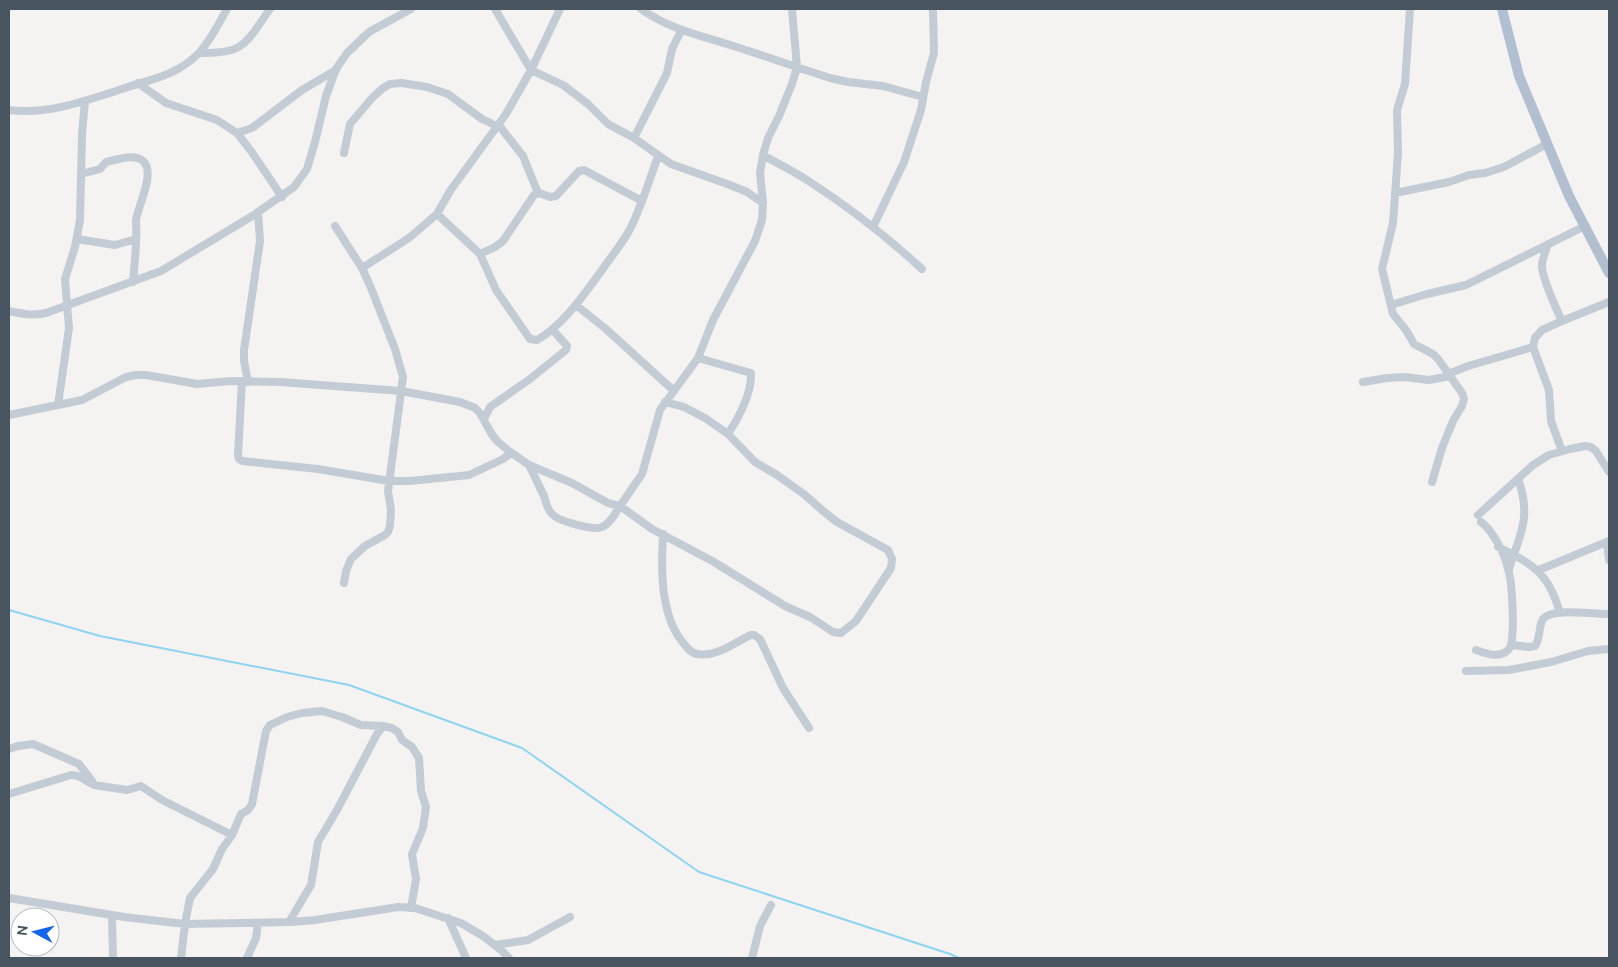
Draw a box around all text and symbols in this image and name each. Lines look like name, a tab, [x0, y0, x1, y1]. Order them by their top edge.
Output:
north arrow	[10, 907, 60, 957]
text: N	[14, 924, 31, 937]

